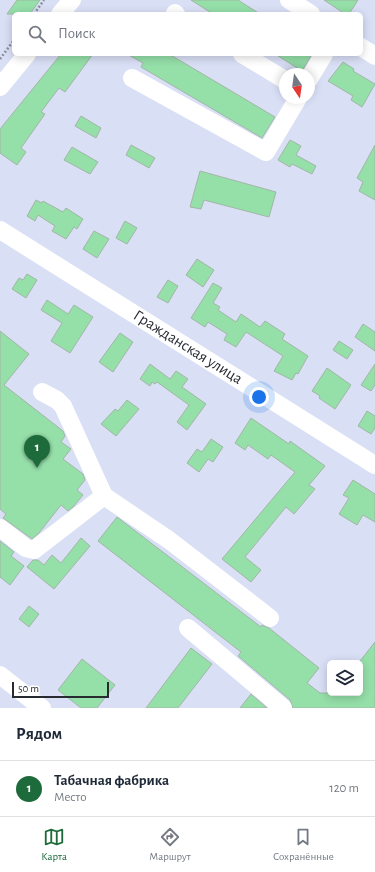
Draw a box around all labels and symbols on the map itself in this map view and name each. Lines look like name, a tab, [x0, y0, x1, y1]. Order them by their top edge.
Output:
north arrow	[279, 68, 315, 104]
street label: Гражданская улица	[130, 307, 245, 388]
your location	[249, 387, 269, 407]
pin: 1	[24, 435, 50, 468]
scale bar	[12, 680, 109, 699]

